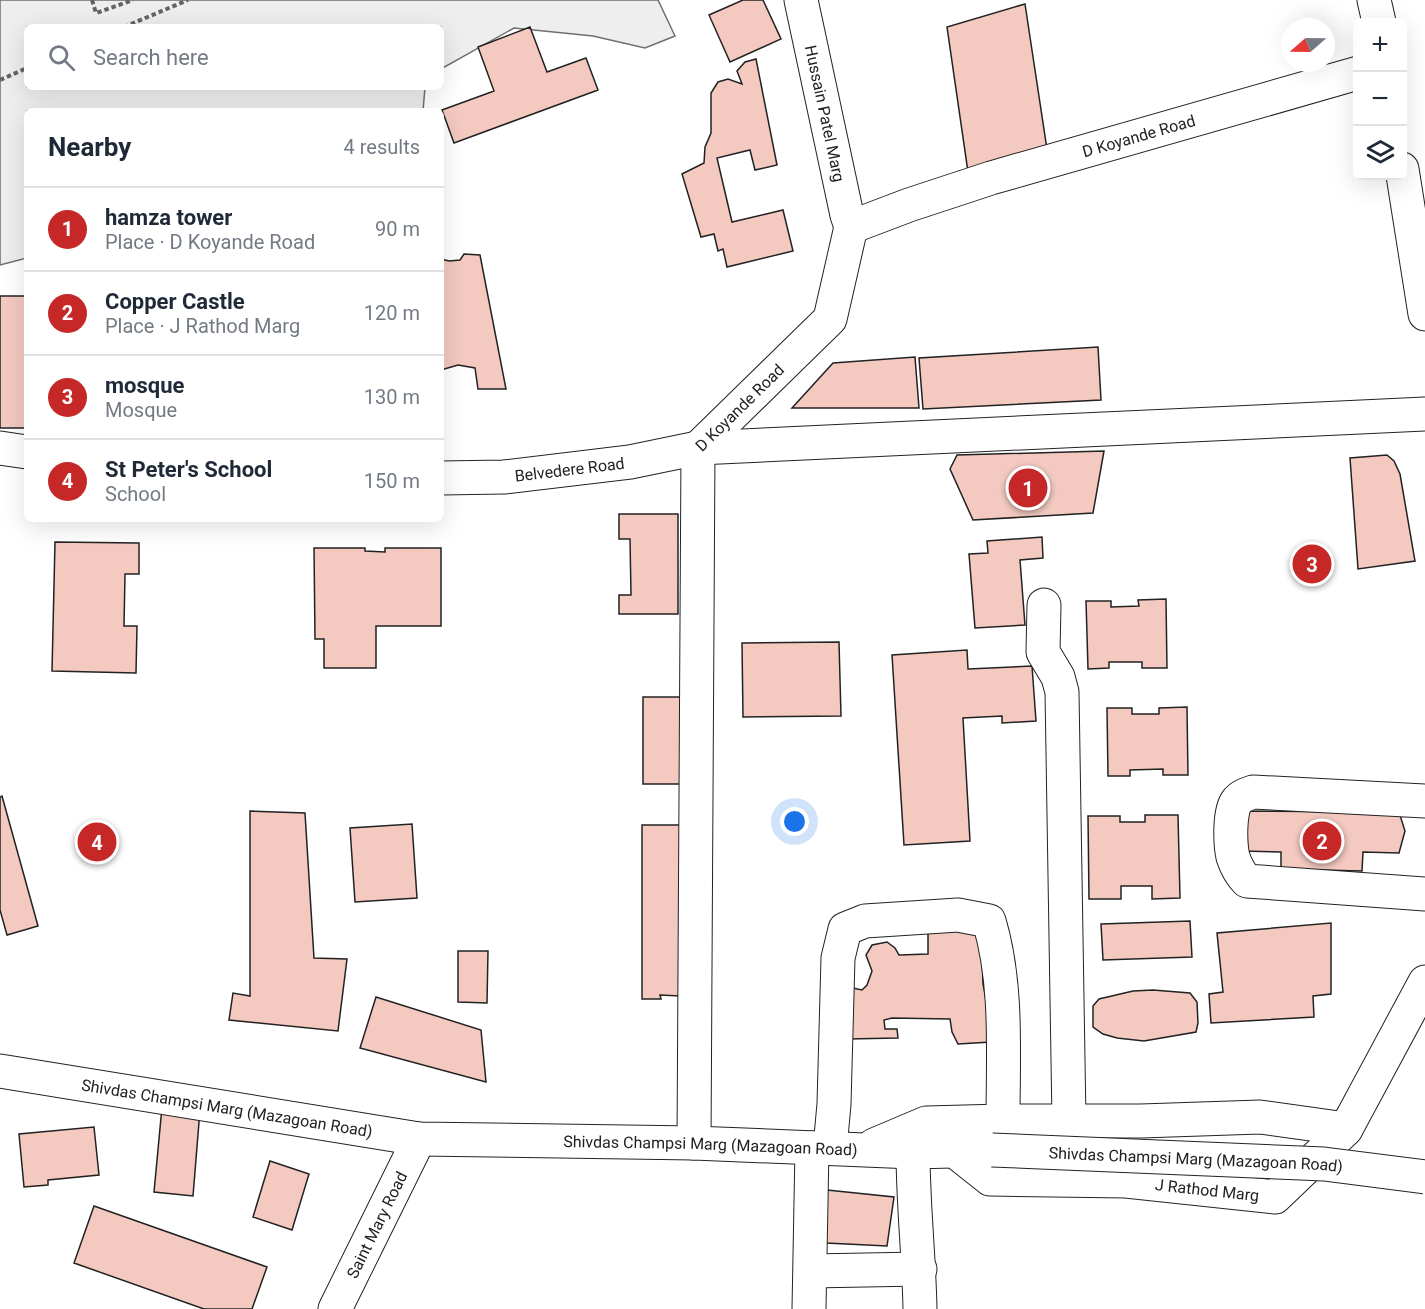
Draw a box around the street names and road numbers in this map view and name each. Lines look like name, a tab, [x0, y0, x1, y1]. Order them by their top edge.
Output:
street label: Hussain Patel Marg	[801, 43, 849, 184]
street label: D Koyande Road	[1080, 111, 1197, 161]
street label: D Koyande Road	[691, 360, 788, 455]
street label: Belvedere Road	[514, 453, 625, 485]
street label: Shivdas Champsi Marg (Mazagoan Road)	[80, 1075, 374, 1141]
street label: Shivdas Champsi Marg (Mazagoan Road)	[563, 1132, 858, 1159]
street label: Shivdas Champsi Marg (Mazagoan Road)	[1048, 1143, 1344, 1176]
street label: Saint Mary Road	[342, 1168, 411, 1281]
street label: J Rathod Marg	[1154, 1175, 1260, 1205]

